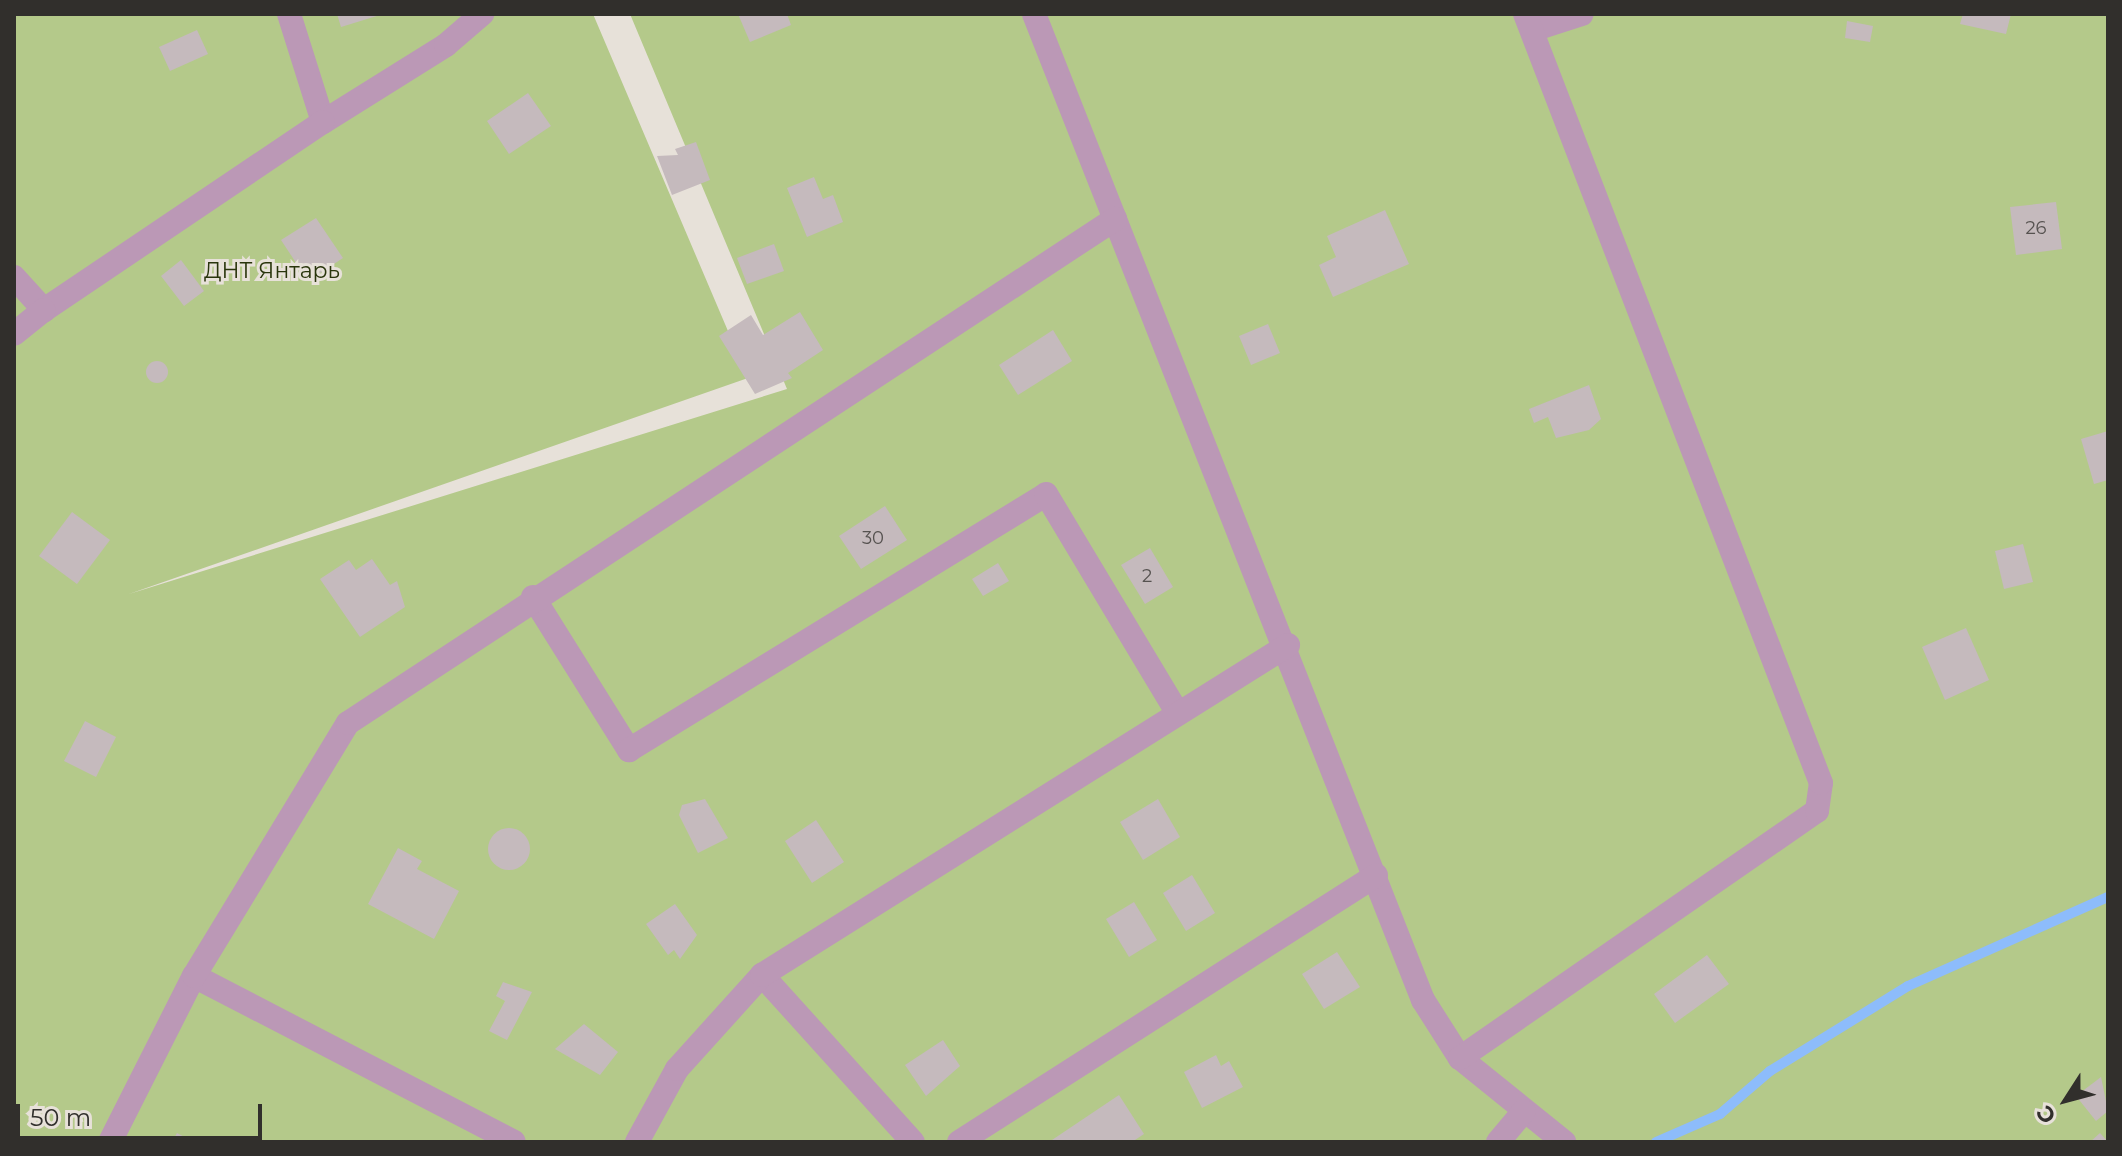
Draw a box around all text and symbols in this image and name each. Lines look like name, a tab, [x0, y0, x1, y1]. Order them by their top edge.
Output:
house number: 26	[2025, 217, 2047, 239]
park label: ДНТ Янтарь	[204, 258, 340, 284]
house number: 30	[862, 527, 884, 549]
house number: 2	[1142, 565, 1152, 587]
north arrow	[2026, 1060, 2106, 1140]
scale bar	[20, 1088, 266, 1138]
text: С	[2031, 1100, 2062, 1129]
text: 50 m	[30, 1103, 91, 1132]

